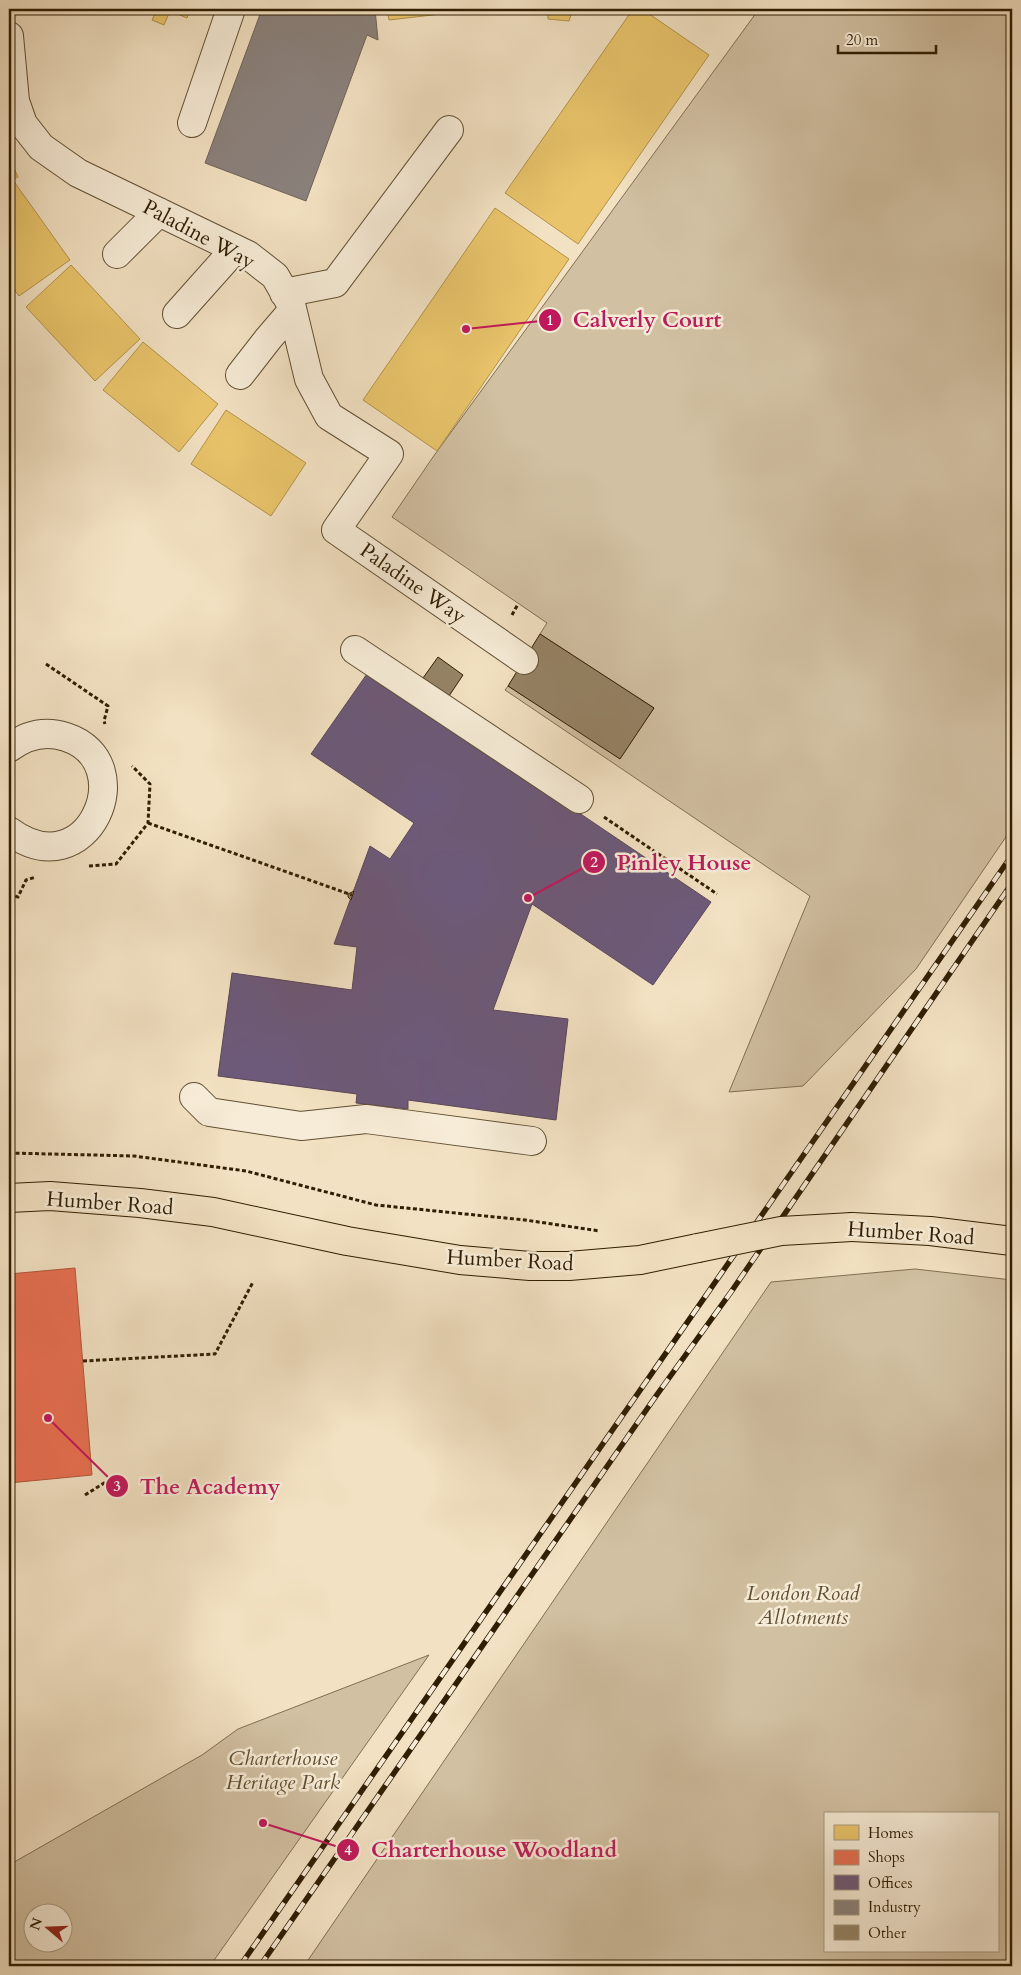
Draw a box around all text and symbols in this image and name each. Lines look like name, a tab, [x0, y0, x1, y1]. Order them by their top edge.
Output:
scale bar	[838, 22, 936, 54]
text: 20 m	[846, 30, 878, 50]
street label: Paladine Way	[137, 193, 260, 276]
callout: Calverly Court	[537, 301, 731, 338]
text: Calverly Court	[573, 305, 722, 335]
text: 1	[546, 310, 554, 330]
street label: Paladine Way	[354, 536, 472, 631]
callout: Pinley House	[581, 844, 761, 881]
text: Pinley House	[617, 848, 751, 878]
text: 2	[590, 852, 598, 872]
street label: Humber Road	[46, 1185, 174, 1222]
street label: Humber Road	[847, 1215, 975, 1252]
street label: Humber Road	[446, 1243, 574, 1278]
callout: The Academy	[105, 1467, 290, 1504]
text: The Academy	[140, 1472, 281, 1502]
text: 3	[113, 1476, 121, 1496]
park label: London Road Allotments	[747, 1579, 860, 1632]
park label: Charterhouse Heritage Park	[226, 1744, 341, 1797]
legend	[824, 1812, 998, 1952]
text: Homes	[868, 1823, 913, 1843]
callout: Charterhouse Woodland	[336, 1831, 627, 1868]
text: Charterhouse Woodland	[371, 1835, 617, 1865]
text: 4	[344, 1840, 352, 1860]
text: Shops	[868, 1847, 905, 1867]
text: Offices	[868, 1873, 913, 1893]
text: Industry	[868, 1897, 921, 1917]
north arrow	[22, 1902, 72, 1952]
text: N	[25, 1915, 47, 1933]
text: Other	[868, 1923, 907, 1943]

